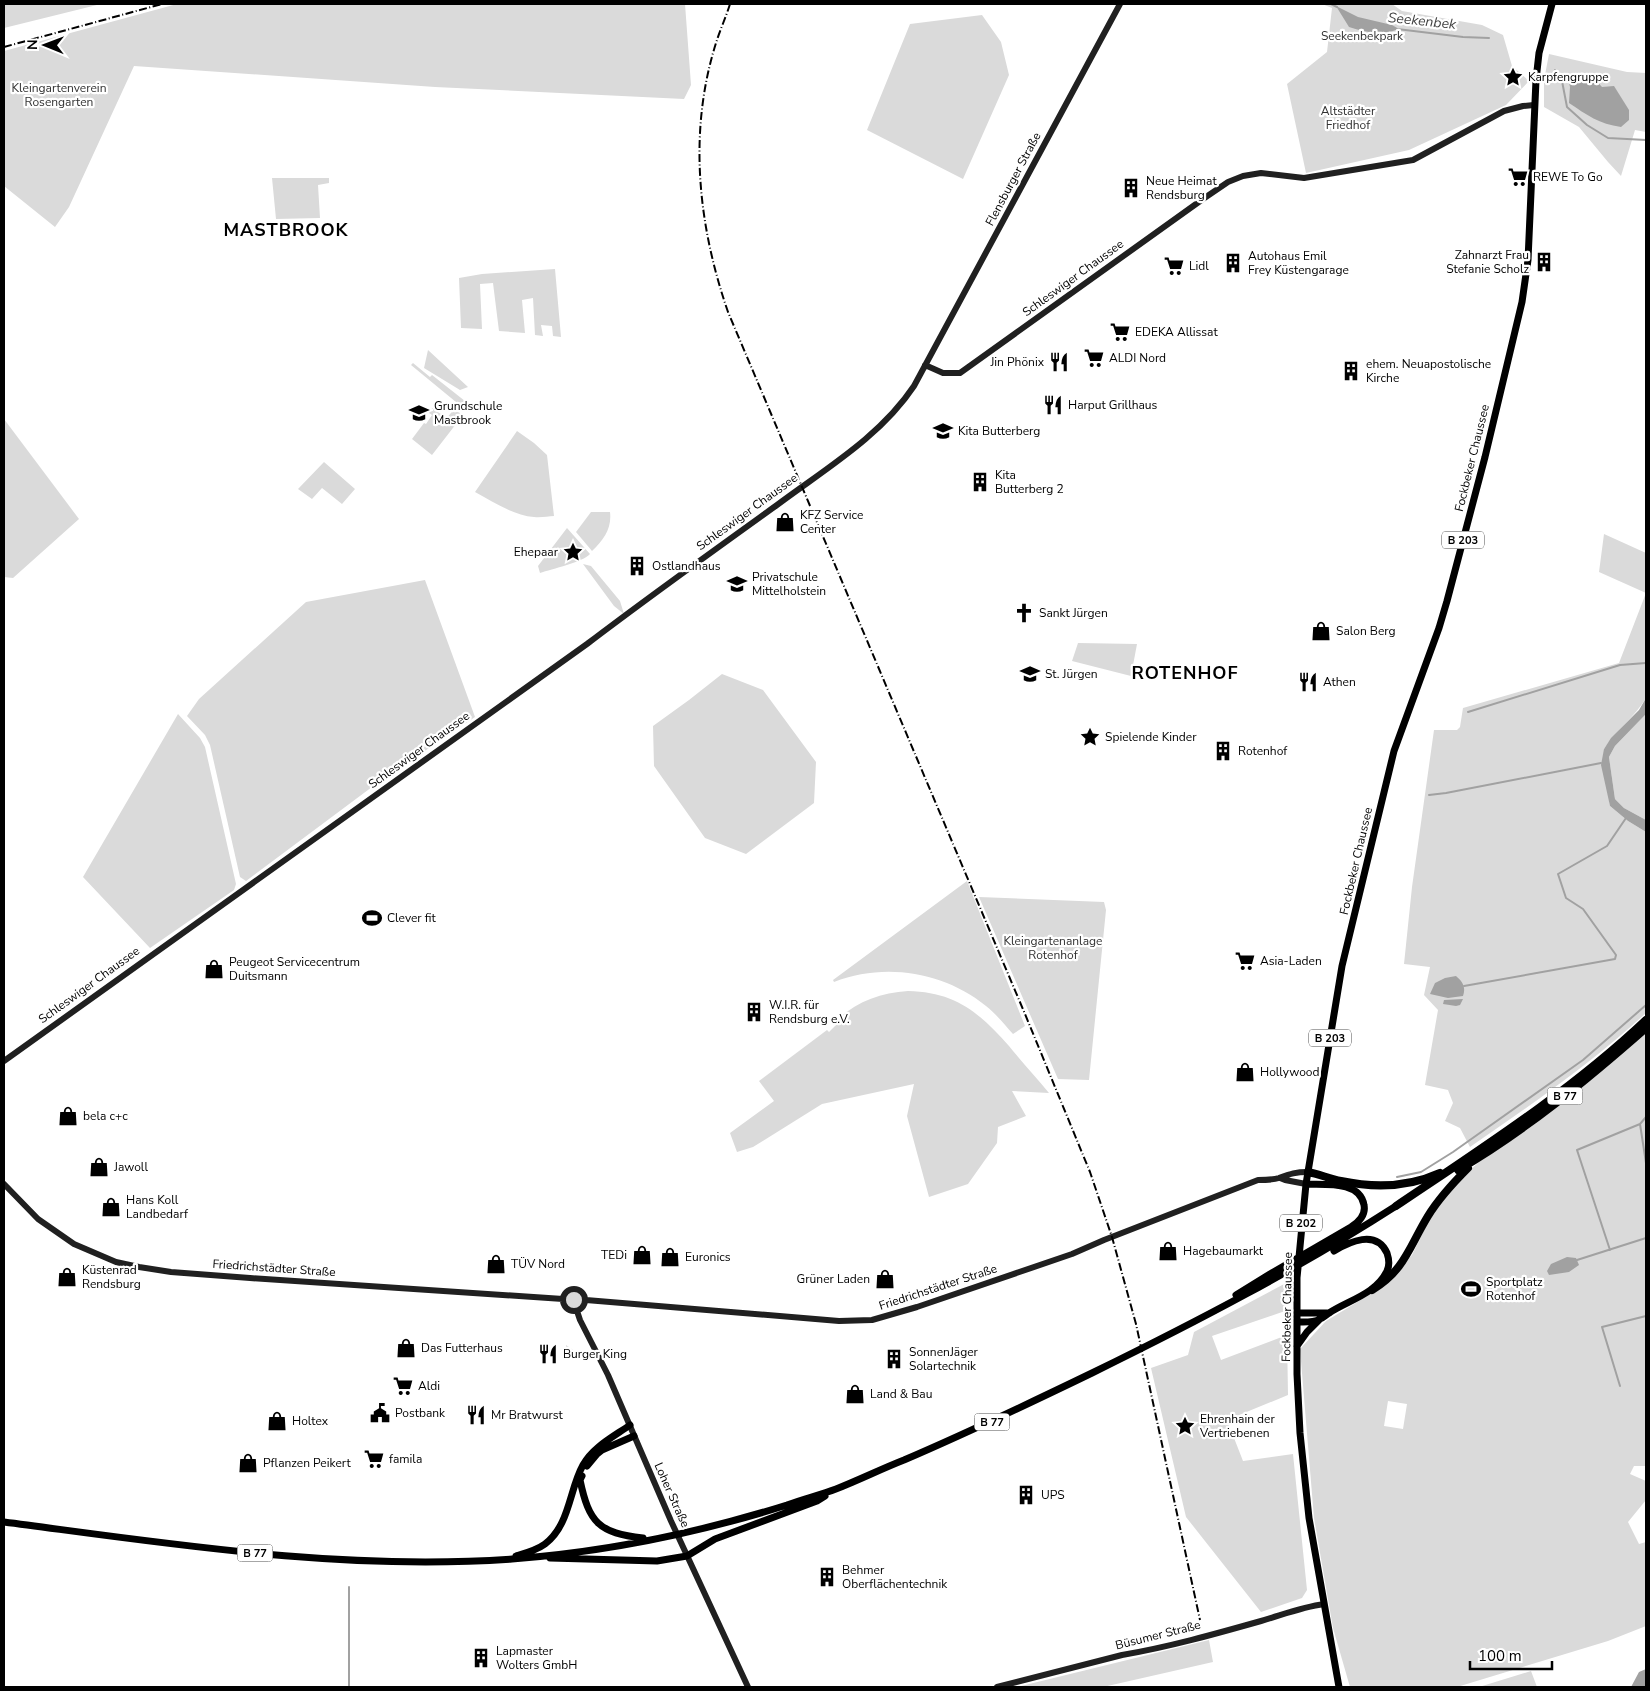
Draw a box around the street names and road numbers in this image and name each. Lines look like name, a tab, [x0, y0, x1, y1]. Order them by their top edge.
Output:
street label: Flensburger Straße	[982, 129, 1044, 229]
street label: Schleswiger Chaussee	[1019, 236, 1127, 320]
street label: Fockbeker Chaussee	[1451, 403, 1493, 513]
street label: Schleswiger Chaussee	[693, 470, 801, 554]
road number: B 203	[1442, 532, 1484, 548]
street label: Schleswiger Chaussee	[365, 708, 473, 792]
street label: Fockbeker Chaussee	[1336, 806, 1376, 916]
street label: Schleswiger Chaussee	[35, 943, 143, 1027]
road number: B 203	[1309, 1030, 1351, 1046]
road number: B 77	[1548, 1088, 1582, 1104]
road number: B 202	[1280, 1214, 1322, 1232]
street label: Fockbeker Chaussee	[1278, 1252, 1296, 1362]
street label: Friedrichstädter Straße	[212, 1256, 336, 1280]
street label: Friedrichstädter Straße	[877, 1260, 999, 1314]
road number: B 77	[974, 1414, 1010, 1430]
street label: Loher Straße	[651, 1460, 693, 1530]
road number: B 77	[238, 1545, 272, 1562]
street label: Büsumer Straße	[1114, 1617, 1202, 1653]

